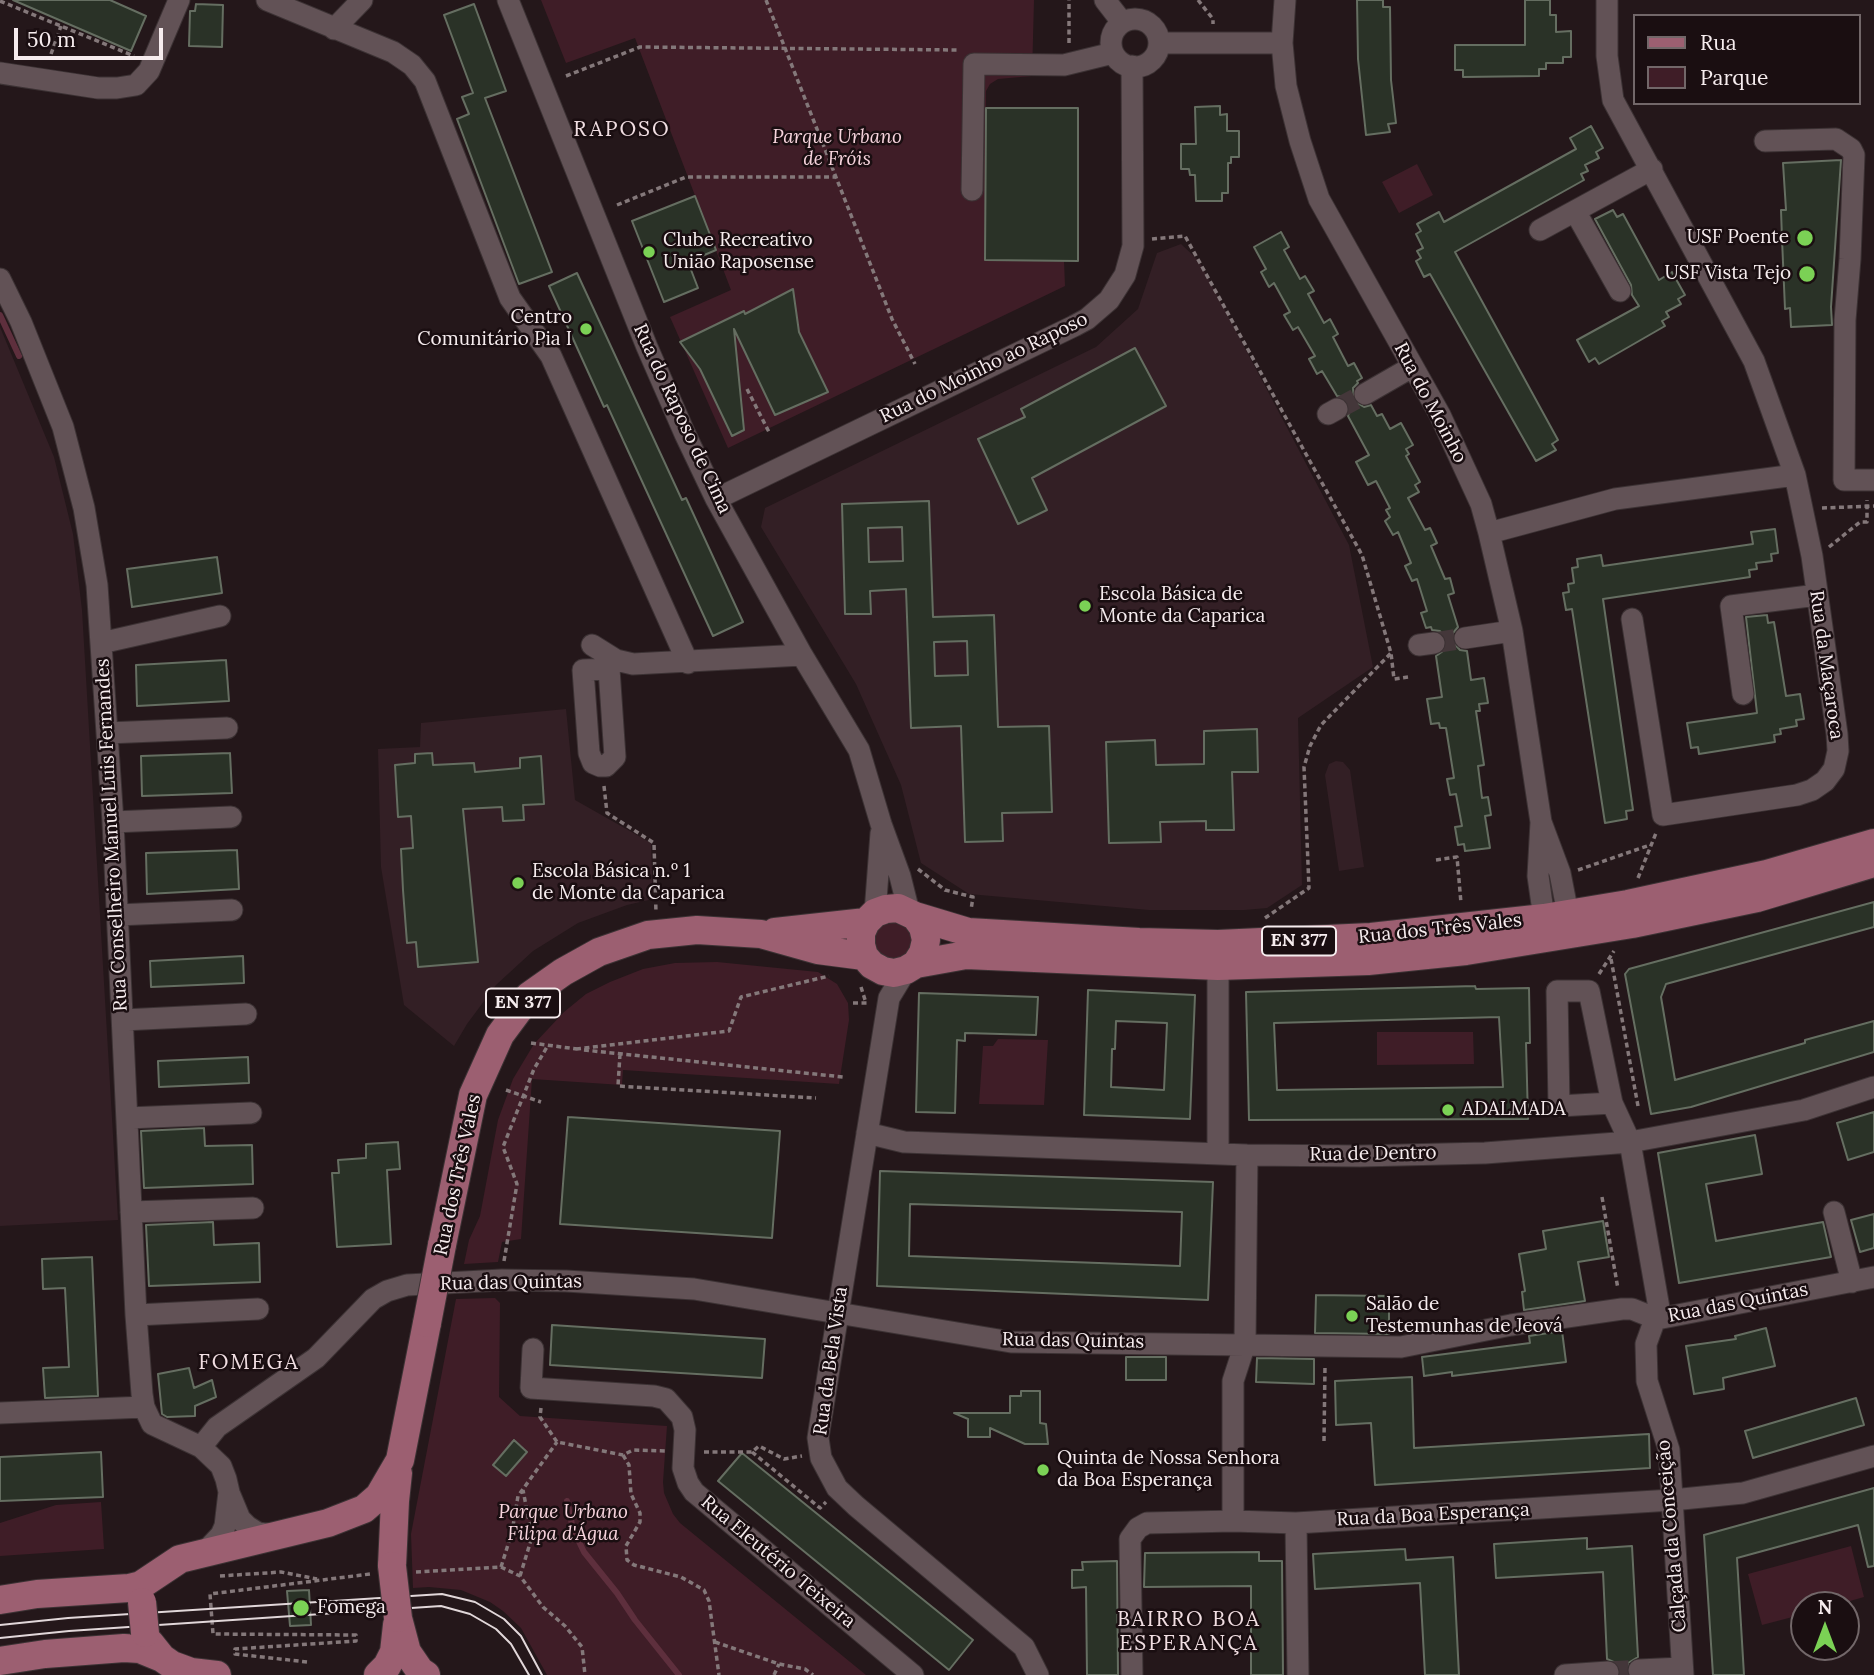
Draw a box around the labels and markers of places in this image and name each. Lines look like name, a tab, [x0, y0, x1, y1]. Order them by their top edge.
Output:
place label: USF Poente	[1687, 227, 1789, 249]
marker: USF Poente	[1795, 228, 1815, 248]
place label: Clube Recreativo União Raposense	[663, 230, 814, 274]
marker: Clube Recreativo União Raposense	[641, 244, 657, 260]
place label: USF Vista Tejo	[1665, 263, 1791, 285]
marker: USF Vista Tejo	[1797, 264, 1817, 284]
place label: Centro Comunitário Pia I	[417, 307, 572, 351]
marker: Centro Comunitário Pia I	[578, 321, 594, 337]
place label: Escola Básica de Monte da Caparica	[1099, 584, 1265, 628]
marker: Escola Básica de Monte da Caparica	[1077, 598, 1093, 614]
place label: Escola Básica n.º 1 de Monte da Caparica	[532, 861, 725, 905]
marker: Escola Básica n.º 1 de Monte da Caparica	[510, 875, 526, 891]
place label: ADALMADA	[1462, 1099, 1566, 1121]
marker: ADALMADA	[1440, 1102, 1456, 1118]
place label: Salão de Testemunhas de Jeová	[1366, 1294, 1563, 1338]
marker: Salão de Testemunhas de Jeová	[1344, 1308, 1360, 1324]
place label: Quinta de Nossa Senhora da Boa Esperança	[1057, 1448, 1280, 1492]
marker: Quinta de Nossa Senhora da Boa Esperança	[1035, 1462, 1051, 1478]
place label: Fomega	[317, 1597, 386, 1619]
marker: Fomega	[291, 1598, 311, 1618]

